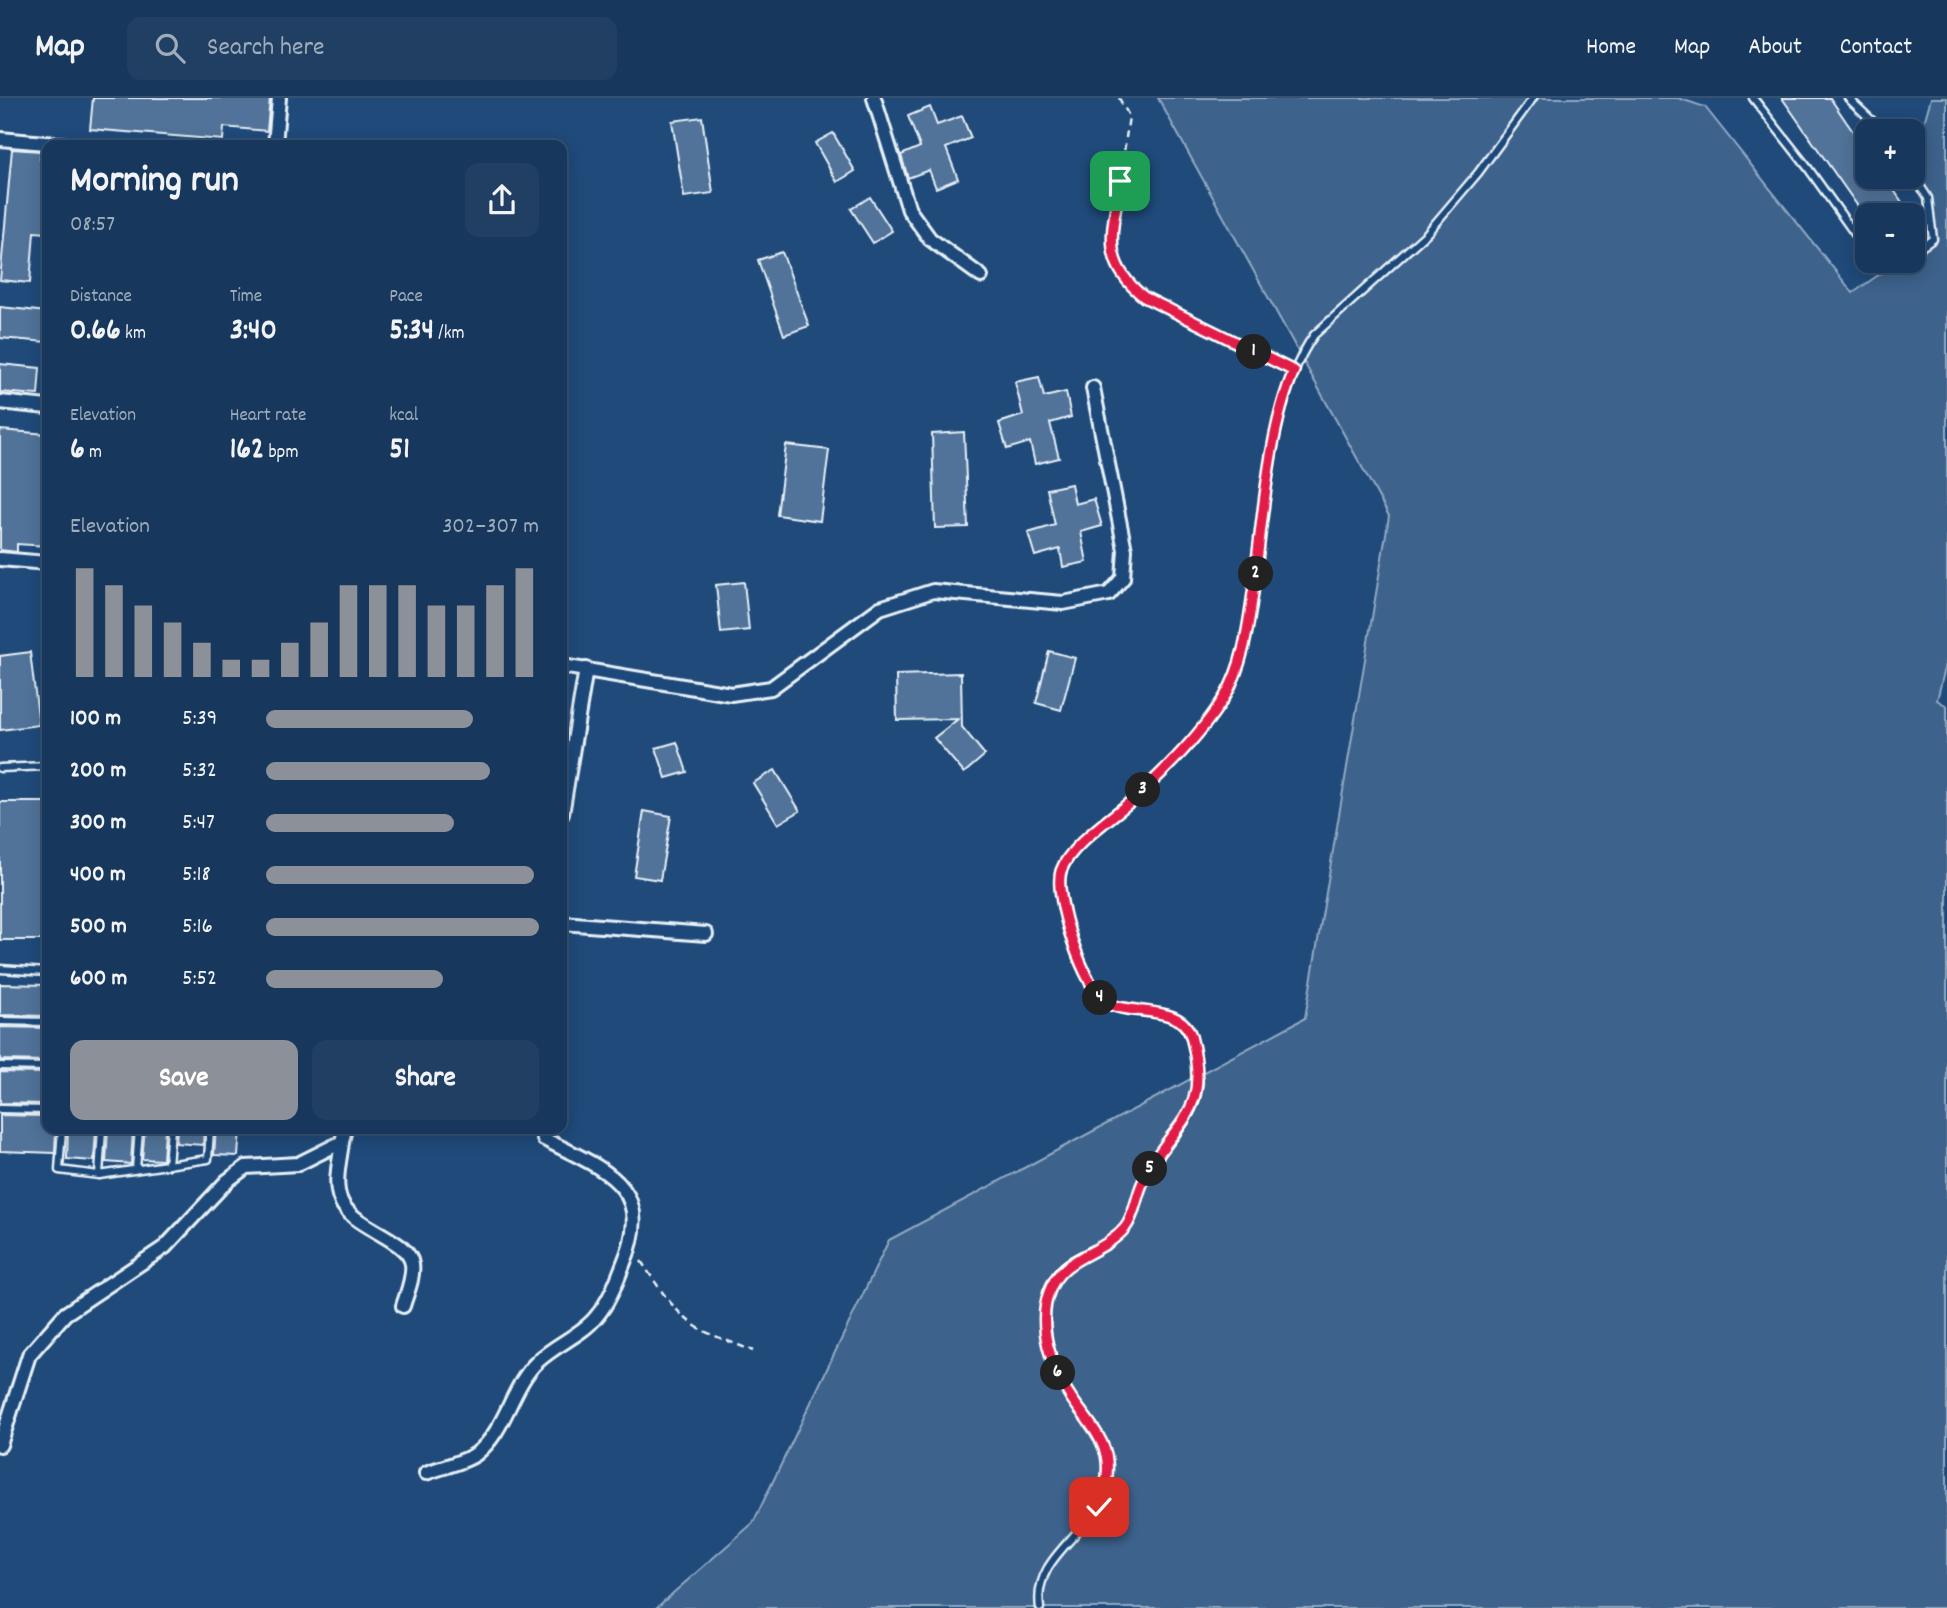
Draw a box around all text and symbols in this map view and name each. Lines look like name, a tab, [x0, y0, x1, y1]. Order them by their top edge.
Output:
search box	[127, 17, 617, 80]
text: Map	[35, 25, 85, 72]
icon: search	[151, 29, 189, 67]
text: Search here	[207, 30, 325, 67]
text: Home	[1586, 31, 1636, 65]
text: Map	[1674, 31, 1710, 65]
text: About	[1748, 31, 1802, 65]
text: Contact	[1840, 31, 1912, 65]
map controls	[1855, 119, 1925, 273]
button: +	[1855, 119, 1925, 189]
pin	[1090, 151, 1150, 211]
text: Morning run	[70, 155, 239, 210]
icon: arrive	[1101, 162, 1139, 200]
button: share	[465, 163, 539, 237]
button: −	[1855, 203, 1925, 273]
text: 08:57	[70, 209, 115, 242]
text: Distance	[70, 284, 132, 311]
text: Time	[230, 284, 262, 311]
text: Pace	[389, 284, 423, 311]
text: 0.66	[70, 311, 121, 354]
text: 3:40	[230, 311, 277, 354]
text: 5:34	[389, 311, 434, 354]
text: km	[121, 321, 146, 348]
text: /km	[434, 321, 465, 348]
pin: 1	[1236, 334, 1272, 370]
text: 1	[1251, 338, 1256, 365]
text: Elevation	[70, 403, 136, 430]
text: Heart rate	[230, 403, 306, 430]
text: kcal	[389, 403, 418, 430]
text: 6	[70, 430, 85, 473]
text: 162	[230, 430, 264, 473]
text: 51	[389, 430, 410, 473]
text: m	[85, 440, 102, 467]
text: bpm	[264, 440, 298, 467]
text: Elevation	[70, 511, 150, 544]
text: 302–307 m	[442, 511, 539, 544]
pin: 2	[1238, 556, 1274, 592]
text: 2	[1251, 560, 1260, 587]
text: 100 m	[70, 703, 121, 736]
text: 5:39	[182, 703, 217, 736]
text: 200 m	[70, 755, 126, 788]
text: 5:32	[182, 755, 217, 788]
pin: 3	[1126, 772, 1160, 808]
text: 3	[1138, 776, 1147, 803]
text: 300 m	[70, 807, 126, 840]
text: 5:47	[182, 807, 215, 840]
text: 400 m	[70, 859, 126, 892]
text: 5:18	[182, 859, 211, 892]
text: 500 m	[70, 911, 127, 944]
text: 5:16	[182, 911, 213, 944]
text: 600 m	[70, 963, 127, 996]
text: 5:52	[182, 963, 217, 996]
pin: 4	[1082, 981, 1118, 1016]
text: 4	[1096, 984, 1103, 1011]
button: Save	[70, 1040, 298, 1120]
button: Share	[312, 1040, 539, 1120]
pin: 5	[1132, 1152, 1168, 1186]
text: 5	[1145, 1155, 1154, 1182]
pin: 6	[1040, 1356, 1076, 1390]
text: 6	[1053, 1359, 1062, 1386]
pin	[1069, 1477, 1129, 1537]
icon: check	[1080, 1488, 1118, 1526]

